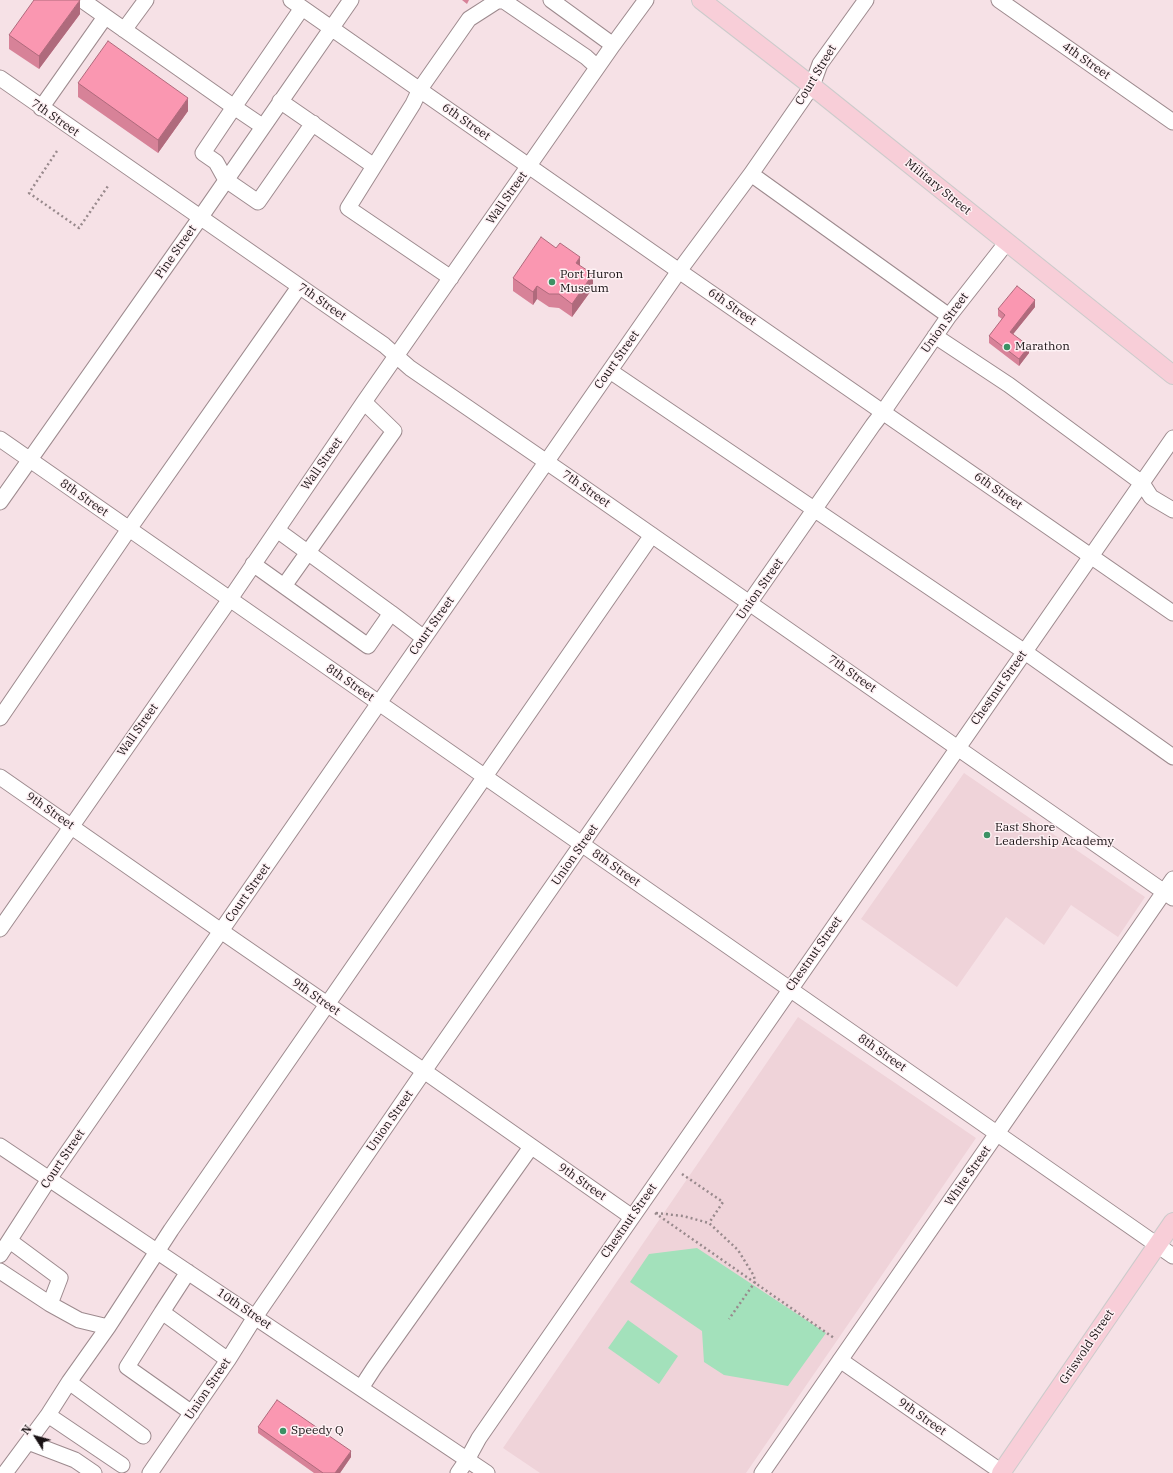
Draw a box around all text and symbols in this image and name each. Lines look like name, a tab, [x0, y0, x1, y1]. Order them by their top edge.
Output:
street label: 4th Street	[1059, 39, 1113, 83]
street label: Court Street	[792, 42, 840, 108]
street label: 7th Street	[28, 96, 82, 140]
street label: 6th Street	[439, 100, 493, 144]
street label: Military Street	[902, 156, 974, 218]
street label: Wall Street	[484, 169, 530, 227]
street label: Pine Street	[152, 223, 200, 281]
place label: Port Huron Museum	[560, 268, 623, 296]
marker: Port Huron Museum	[547, 277, 557, 287]
street label: 7th Street	[295, 280, 349, 324]
street label: 6th Street	[705, 285, 759, 329]
street label: Union Street	[918, 290, 972, 356]
street label: Court Street	[592, 328, 642, 392]
place label: Marathon	[1015, 340, 1070, 354]
marker: Marathon	[1002, 342, 1012, 352]
street label: Wall Street	[299, 435, 345, 493]
street label: 7th Street	[559, 467, 613, 511]
street label: 6th Street	[971, 469, 1025, 513]
street label: 8th Street	[57, 476, 111, 520]
street label: Union Street	[734, 556, 786, 622]
street label: Court Street	[407, 594, 457, 658]
street label: Chestnut Street	[968, 648, 1030, 728]
street label: 7th Street	[825, 652, 879, 696]
street label: 8th Street	[323, 661, 377, 705]
street label: Wall Street	[115, 701, 161, 759]
street label: 9th Street	[23, 789, 77, 833]
place label: East Shore Leadership Academy	[995, 821, 1114, 849]
street label: Union Street	[549, 822, 601, 888]
marker: East Shore Leadership Academy	[982, 830, 992, 840]
street label: 8th Street	[589, 846, 643, 890]
street label: Court Street	[223, 861, 273, 925]
street label: Chestnut Street	[783, 914, 845, 994]
street label: 9th Street	[289, 975, 343, 1019]
street label: 8th Street	[855, 1031, 909, 1075]
street label: Union Street	[364, 1088, 416, 1154]
street label: Court Street	[38, 1127, 88, 1191]
street label: White Street	[942, 1143, 994, 1209]
street label: 9th Street	[555, 1160, 609, 1204]
street label: Chestnut Street	[598, 1181, 660, 1261]
street label: 10th Street	[214, 1286, 274, 1332]
street label: Griswold Street	[1057, 1307, 1117, 1387]
street label: Union Street	[182, 1355, 234, 1423]
street label: 9th Street	[895, 1395, 949, 1439]
north arrow	[16, 1417, 56, 1457]
text: N	[18, 1422, 35, 1437]
place label: Speedy Q	[291, 1424, 344, 1438]
marker: Speedy Q	[278, 1426, 288, 1436]

